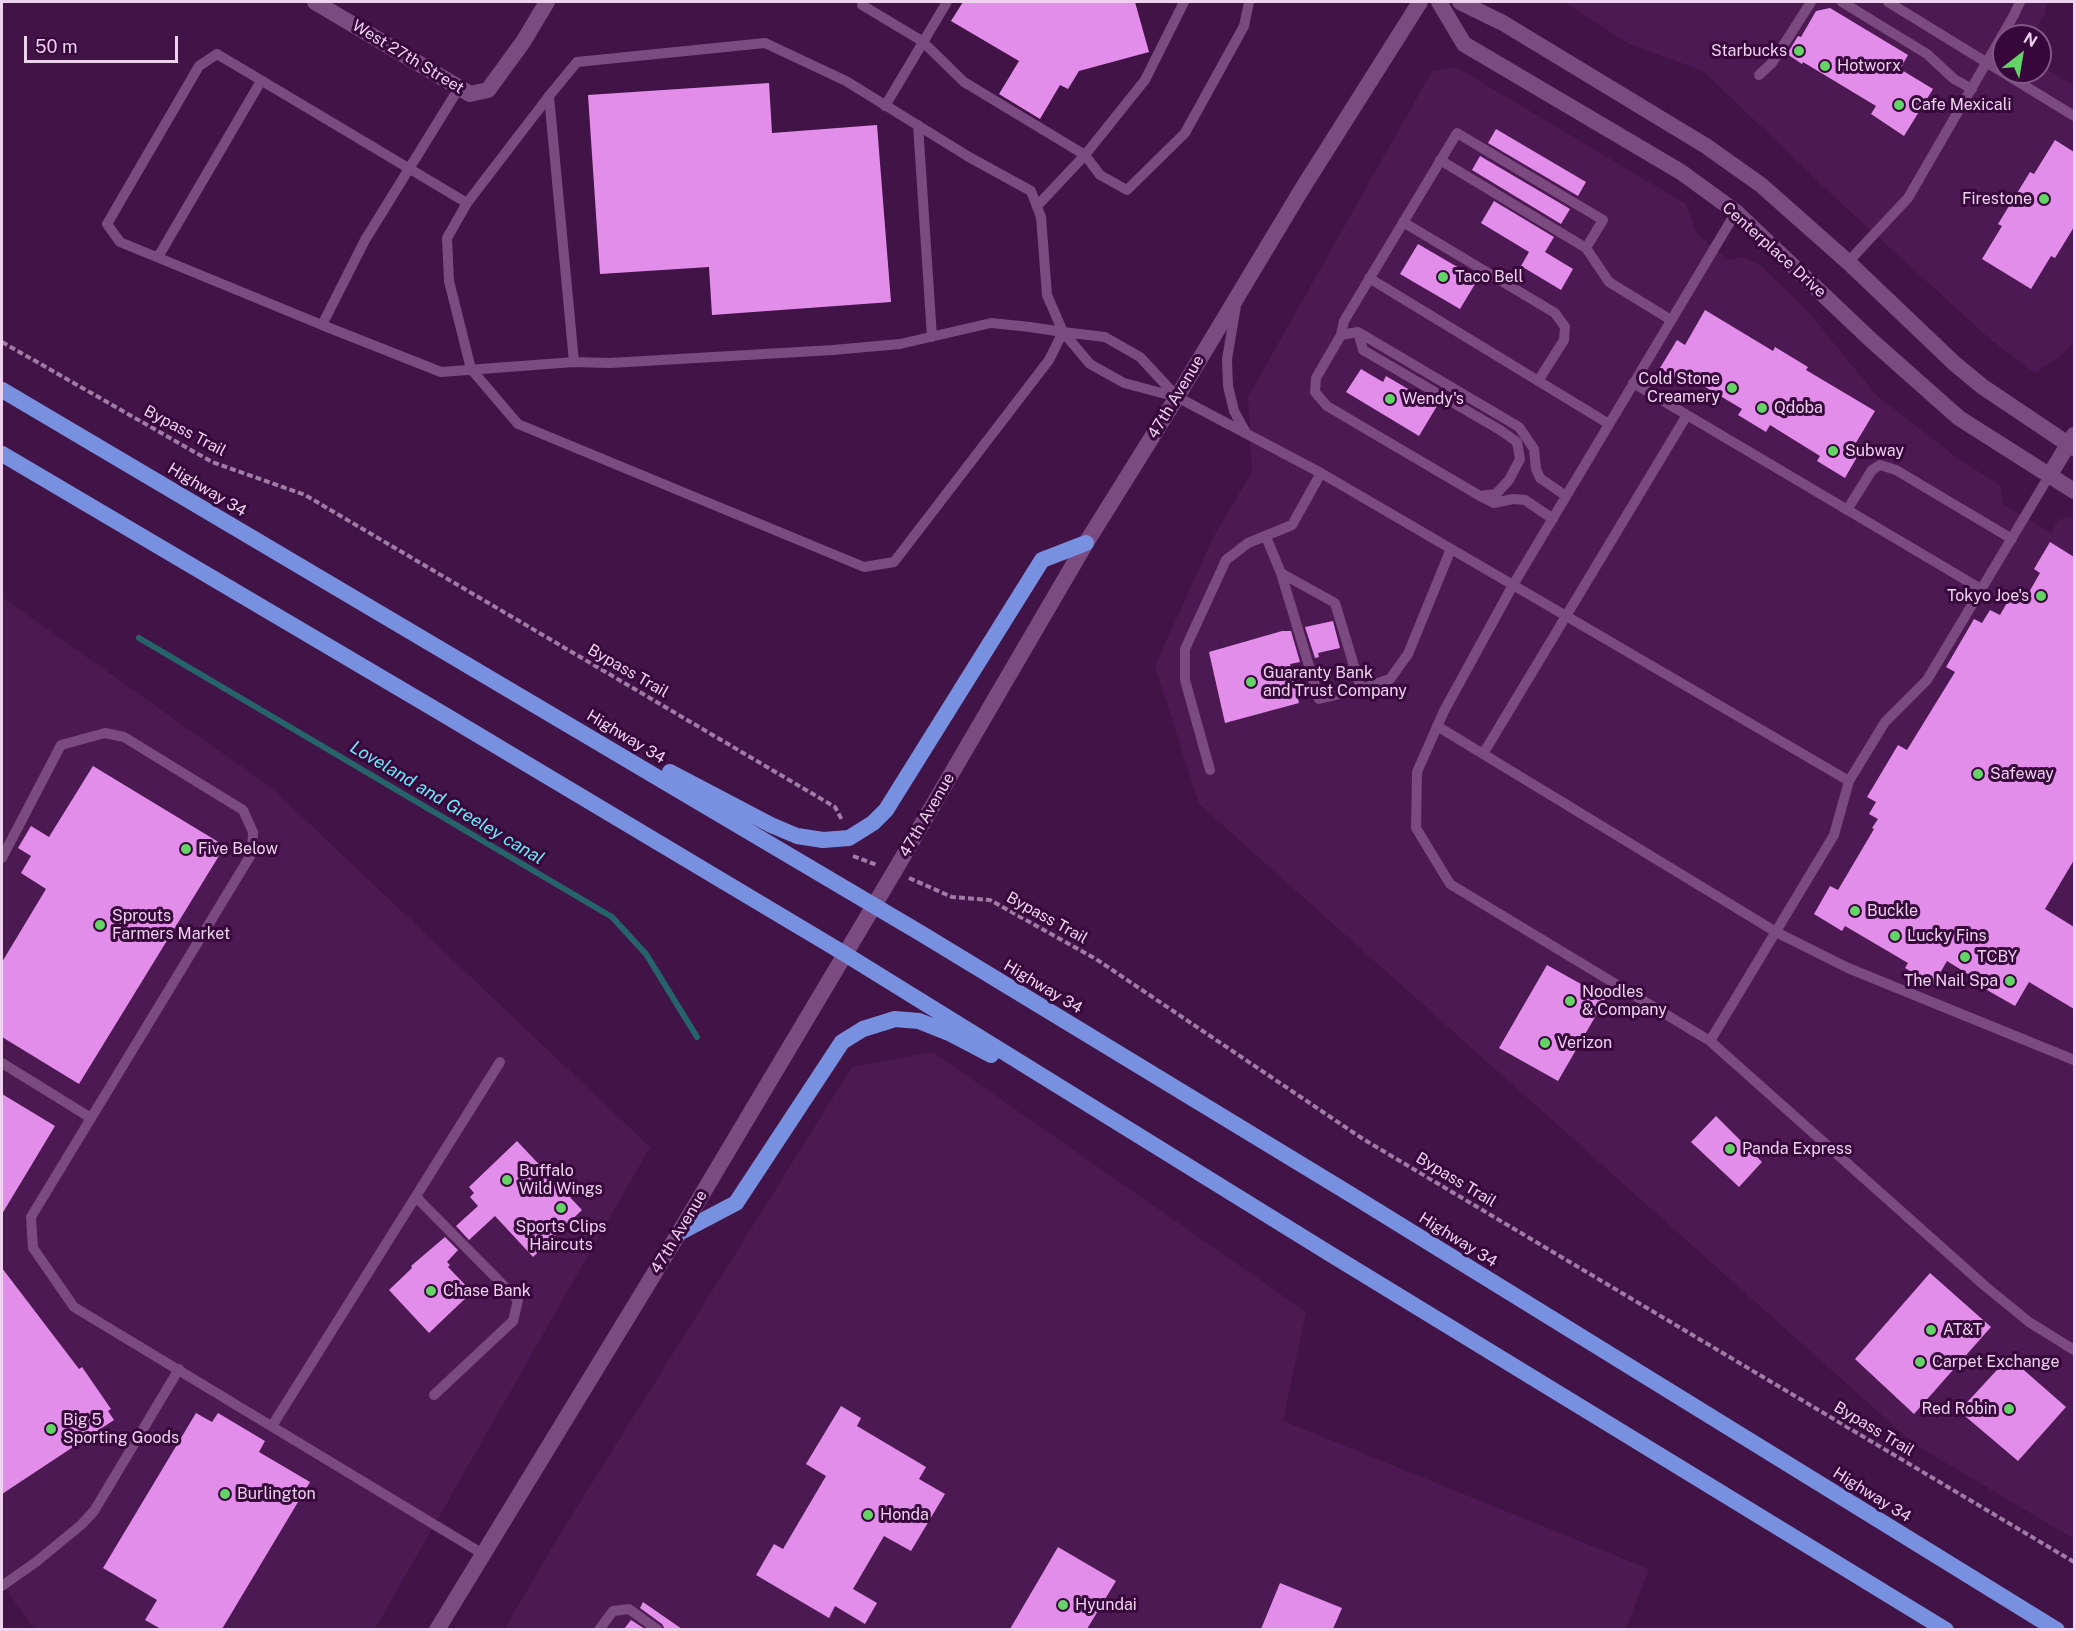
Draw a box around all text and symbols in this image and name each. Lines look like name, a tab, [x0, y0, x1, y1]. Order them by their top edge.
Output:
street label: West 27th Street	[349, 16, 467, 98]
scale bar	[27, 24, 182, 62]
north arrow	[1992, 24, 2052, 84]
text: N	[2020, 28, 2041, 51]
text: 50 m	[35, 36, 78, 57]
place label: Starbucks	[1711, 41, 1787, 61]
marker: Starbucks	[1792, 44, 1806, 58]
place label: Hotworx	[1837, 56, 1901, 76]
marker: Hotworx	[1818, 59, 1832, 73]
place label: Cafe Mexicali	[1911, 95, 2011, 115]
marker: Cafe Mexicali	[1892, 98, 1906, 112]
place label: Firestone	[1962, 189, 2032, 209]
marker: Firestone	[2037, 192, 2051, 206]
street label: Centerplace Drive	[1718, 198, 1830, 302]
place label: Taco Bell	[1455, 267, 1523, 287]
marker: Taco Bell	[1436, 270, 1450, 284]
street label: 47th Avenue	[1144, 352, 1208, 442]
place label: Cold Stone Creamery	[1638, 369, 1720, 407]
marker: Cold Stone Creamery	[1725, 381, 1739, 395]
place label: Wendy's	[1402, 389, 1464, 409]
marker: Wendy's	[1383, 392, 1397, 406]
place label: Qdoba	[1774, 398, 1823, 418]
street label: Bypass Trail	[141, 401, 229, 461]
marker: Qdoba	[1755, 401, 1769, 415]
place label: Subway	[1845, 441, 1904, 461]
marker: Subway	[1826, 444, 1840, 458]
street label: Highway 34	[164, 459, 250, 521]
place label: Tokyo Joe's	[1947, 586, 2029, 606]
marker: Tokyo Joe's	[2034, 589, 2048, 603]
street label: Bypass Trail	[584, 640, 672, 702]
place label: Guaranty Bank and Trust Company	[1263, 663, 1407, 701]
marker: Guaranty Bank and Trust Company	[1244, 675, 1258, 689]
street label: Highway 34	[583, 706, 669, 768]
water label: Loveland and Greeley canal	[346, 736, 548, 870]
place label: Safeway	[1990, 764, 2054, 784]
marker: Safeway	[1971, 767, 1985, 781]
street label: 47th Avenue	[895, 770, 959, 860]
place label: Five Below	[198, 839, 278, 859]
marker: Five Below	[179, 842, 193, 856]
street label: Bypass Trail	[1003, 888, 1091, 948]
place label: Buckle	[1867, 901, 1918, 921]
marker: Buckle	[1848, 904, 1862, 918]
place label: Sprouts Farmers Market	[112, 906, 230, 944]
marker: Sprouts Farmers Market	[93, 918, 107, 932]
place label: Lucky Fins	[1907, 926, 1987, 946]
marker: Lucky Fins	[1888, 929, 1902, 943]
place label: TCBY	[1977, 947, 2017, 967]
marker: TCBY	[1958, 950, 1972, 964]
street label: Highway 34	[1000, 956, 1086, 1018]
place label: The Nail Spa	[1904, 971, 1998, 991]
marker: The Nail Spa	[2003, 974, 2017, 988]
place label: Noodles & Company	[1582, 982, 1667, 1020]
marker: Noodles & Company	[1563, 994, 1577, 1008]
place label: Verizon	[1557, 1033, 1612, 1053]
marker: Verizon	[1538, 1036, 1552, 1050]
place label: Panda Express	[1742, 1139, 1852, 1159]
marker: Panda Express	[1723, 1142, 1737, 1156]
street label: Bypass Trail	[1412, 1149, 1500, 1211]
place label: Buffalo Wild Wings	[519, 1161, 603, 1199]
marker: Buffalo Wild Wings	[500, 1173, 514, 1187]
street label: 47th Avenue	[647, 1187, 711, 1277]
marker: Sports Clips Haircuts	[554, 1201, 568, 1215]
street label: Highway 34	[1415, 1208, 1501, 1272]
place label: Sports Clips Haircuts	[516, 1217, 606, 1255]
place label: Chase Bank	[443, 1281, 531, 1301]
marker: Chase Bank	[424, 1284, 438, 1298]
place label: AT&T	[1943, 1320, 1982, 1340]
marker: AT&T	[1924, 1323, 1938, 1337]
place label: Carpet Exchange	[1932, 1352, 2059, 1372]
marker: Carpet Exchange	[1913, 1355, 1927, 1369]
street label: Bypass Trail	[1830, 1398, 1918, 1460]
place label: Red Robin	[1922, 1399, 1997, 1419]
marker: Red Robin	[2002, 1402, 2016, 1416]
place label: Big 5 Sporting Goods	[63, 1410, 179, 1448]
marker: Big 5 Sporting Goods	[44, 1422, 58, 1436]
street label: Highway 34	[1829, 1463, 1915, 1527]
place label: Burlington	[237, 1484, 316, 1504]
marker: Burlington	[218, 1487, 232, 1501]
place label: Honda	[880, 1505, 929, 1525]
marker: Honda	[861, 1508, 875, 1522]
place label: Hyundai	[1075, 1595, 1137, 1615]
marker: Hyundai	[1056, 1598, 1070, 1612]

